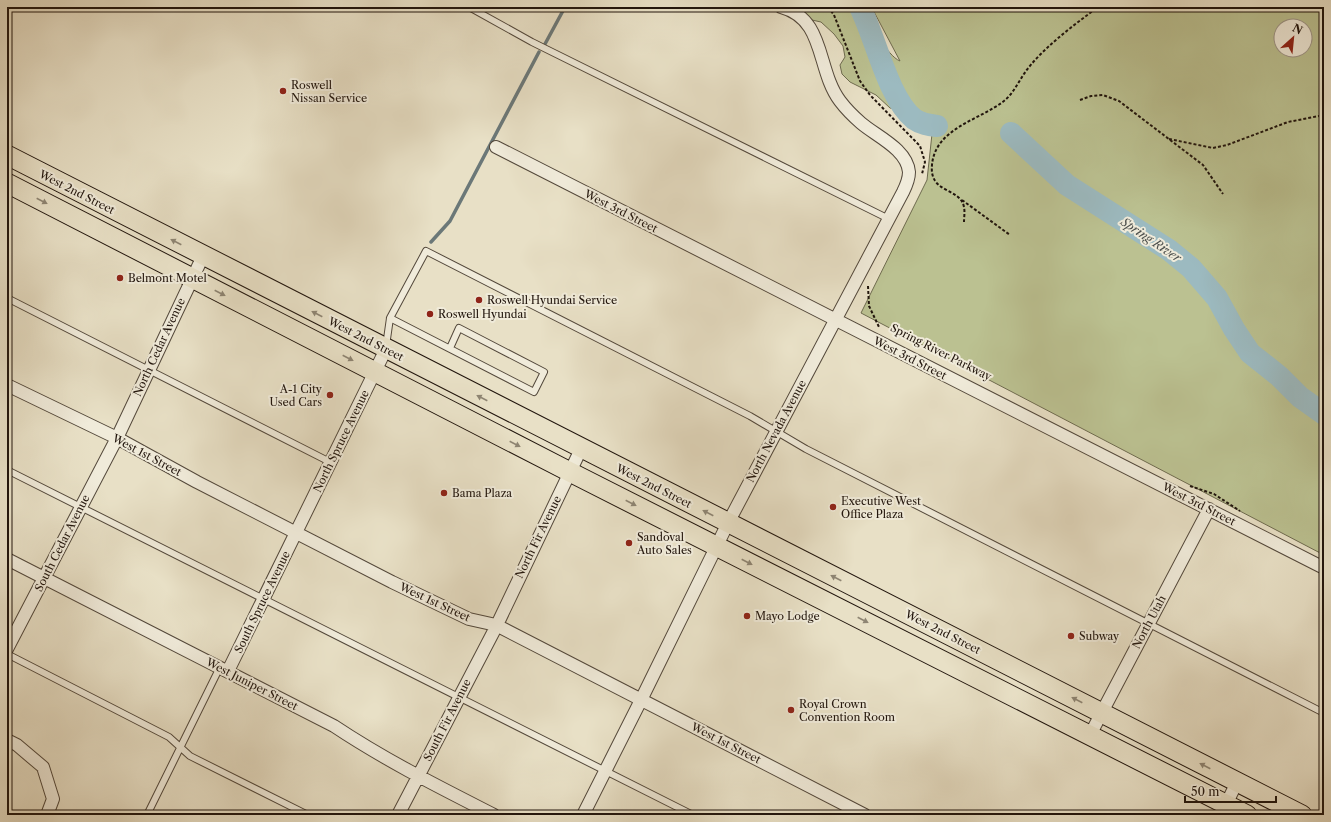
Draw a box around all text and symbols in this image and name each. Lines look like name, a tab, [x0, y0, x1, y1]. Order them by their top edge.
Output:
north arrow	[1273, 18, 1313, 58]
text: N	[1290, 21, 1305, 38]
place label: Roswell Nissan Service	[291, 78, 367, 105]
marker: Roswell Nissan Service	[278, 86, 288, 96]
street label: West 2nd Street	[36, 167, 117, 217]
street label: West 3rd Street	[581, 186, 660, 235]
one-way arrow	[36, 198, 47, 204]
water label: Spring River	[1117, 213, 1185, 266]
one-way arrow	[170, 239, 182, 245]
place label: Belmont Motel	[128, 271, 207, 285]
marker: Belmont Motel	[115, 273, 125, 283]
one-way arrow	[214, 289, 225, 296]
place label: Roswell Hyundai Service	[487, 293, 617, 307]
marker: Roswell Hyundai Service	[474, 295, 484, 305]
street label: North Cedar Avenue	[130, 296, 188, 398]
place label: Roswell Hyundai	[438, 307, 527, 321]
marker: Roswell Hyundai	[425, 309, 435, 319]
one-way arrow	[311, 311, 322, 317]
street label: West 2nd Street	[325, 314, 406, 364]
street label: Spring River Parkway	[888, 320, 995, 384]
street label: West 3rd Street	[870, 333, 949, 382]
one-way arrow	[342, 355, 354, 361]
street label: North Nevada Avenue	[743, 377, 809, 485]
place label: A-1 City Used Cars	[270, 382, 323, 409]
street label: North Spruce Avenue	[310, 388, 372, 494]
marker: A-1 City Used Cars	[325, 390, 335, 400]
one-way arrow	[477, 395, 488, 402]
street label: West 1st Street	[109, 430, 184, 479]
one-way arrow	[510, 441, 521, 447]
street label: West 2nd Street	[613, 461, 694, 511]
street label: West 3rd Street	[1159, 479, 1238, 528]
place label: Bama Plaza	[452, 486, 512, 500]
marker: Bama Plaza	[439, 488, 449, 498]
street label: South Cedar Avenue	[31, 492, 93, 594]
street label: North Fir Avenue	[512, 493, 564, 581]
place label: Executive West Office Plaza	[841, 494, 921, 521]
one-way arrow	[625, 500, 637, 506]
marker: Executive West Office Plaza	[828, 502, 838, 512]
one-way arrow	[702, 509, 713, 516]
place label: Sandoval Auto Sales	[636, 530, 692, 557]
marker: Sandoval Auto Sales	[624, 538, 634, 548]
street label: South Spruce Avenue	[231, 549, 293, 655]
one-way arrow	[741, 559, 753, 565]
one-way arrow	[830, 575, 842, 581]
street label: West 1st Street	[397, 579, 473, 624]
street label: North Utah	[1129, 593, 1169, 651]
street label: West 2nd Street	[902, 607, 983, 657]
place label: Mayo Lodge	[755, 609, 820, 623]
marker: Mayo Lodge	[742, 611, 752, 621]
one-way arrow	[857, 617, 869, 624]
place label: Subway	[1079, 629, 1120, 643]
marker: Subway	[1066, 631, 1076, 641]
street label: West Juniper Street	[203, 654, 300, 713]
street label: South Fir Avenue	[420, 677, 474, 763]
place label: Royal Crown Convention Room	[799, 697, 896, 724]
one-way arrow	[1071, 697, 1082, 704]
marker: Royal Crown Convention Room	[786, 705, 796, 715]
street label: West 1st Street	[688, 719, 763, 767]
one-way arrow	[1199, 762, 1211, 769]
scale bar	[1185, 778, 1276, 804]
text: 50 m	[1191, 784, 1220, 799]

